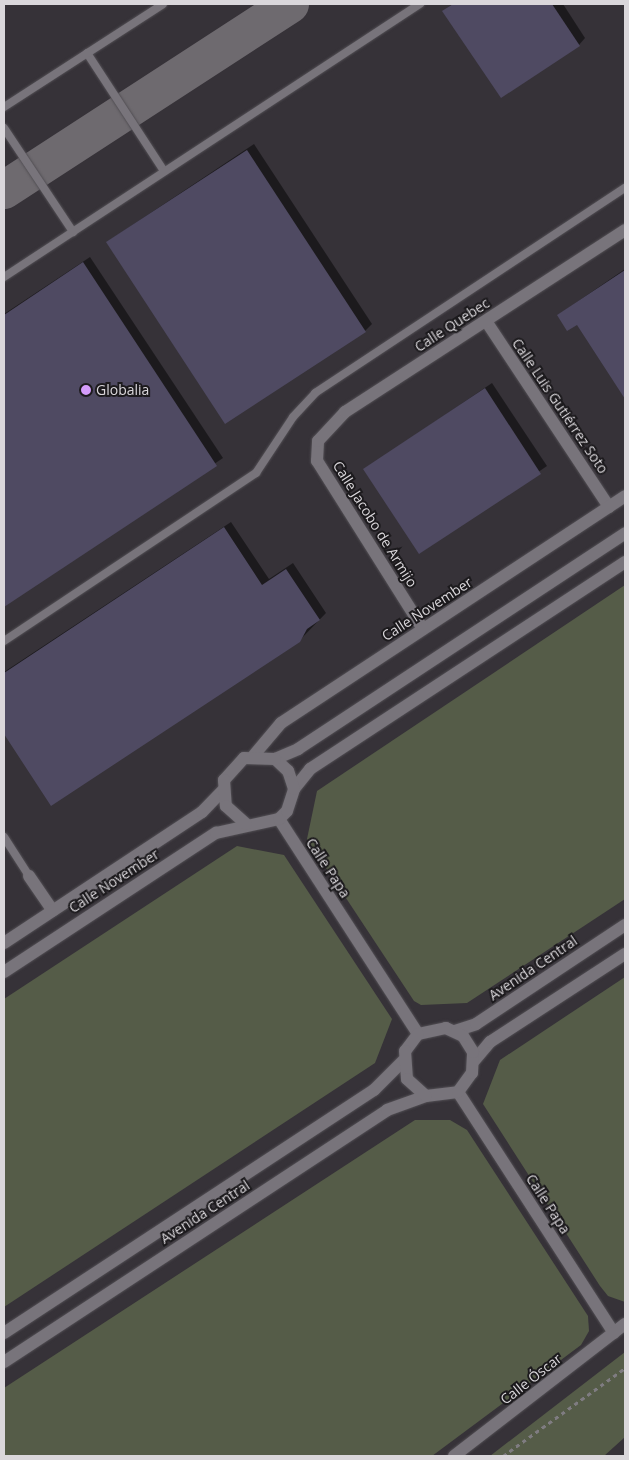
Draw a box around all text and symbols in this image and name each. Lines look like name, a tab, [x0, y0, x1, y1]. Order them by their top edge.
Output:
street label: Calle Quebec	[412, 295, 492, 355]
street label: Calle Luis Gutiérrez Soto	[509, 335, 611, 477]
place label: Globalia	[96, 382, 149, 398]
marker: Globalia	[80, 384, 92, 396]
street label: Calle Jacobo de Armijo	[329, 458, 421, 590]
street label: Calle November	[379, 574, 475, 644]
street label: Calle Papa	[303, 835, 353, 901]
street label: Calle November	[66, 846, 162, 916]
street label: Avenida Central	[486, 932, 580, 1004]
street label: Calle Papa	[523, 1171, 573, 1237]
street label: Avenida Central	[157, 1177, 253, 1247]
street label: Calle Óscar	[497, 1350, 565, 1408]

